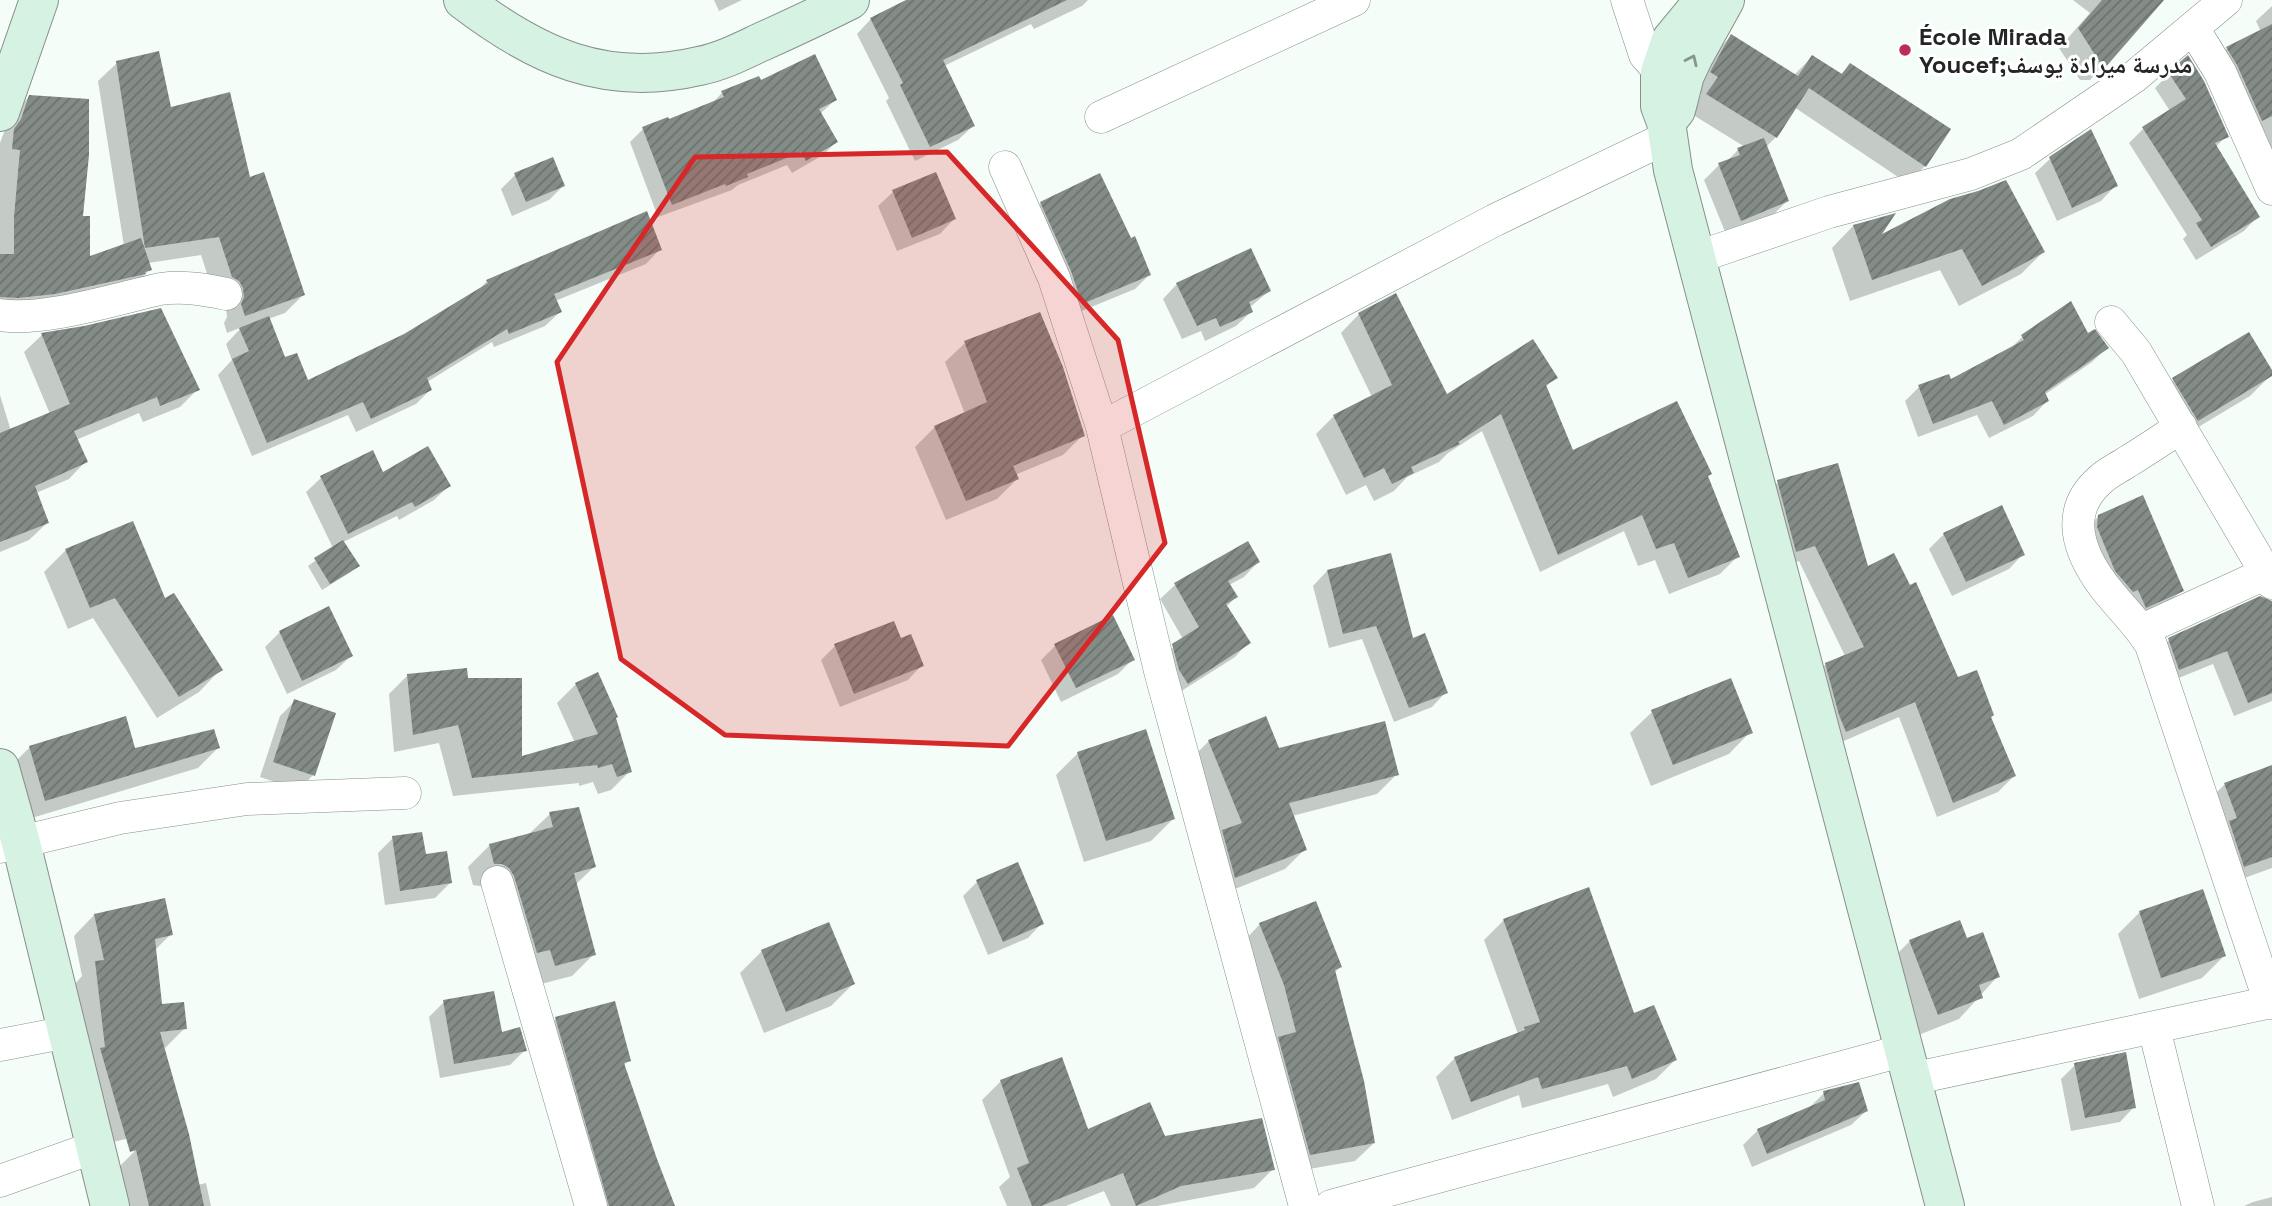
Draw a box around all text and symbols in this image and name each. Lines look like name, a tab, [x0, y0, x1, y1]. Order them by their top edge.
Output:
place label: École Mirada Youcef;مدرسة ميرادة يوسف	[1919, 21, 2192, 80]
marker: École Mirada Youcef;مدرسة ميرادة يوسف	[1897, 42, 1913, 58]
one-way arrow	[1684, 55, 1698, 67]

